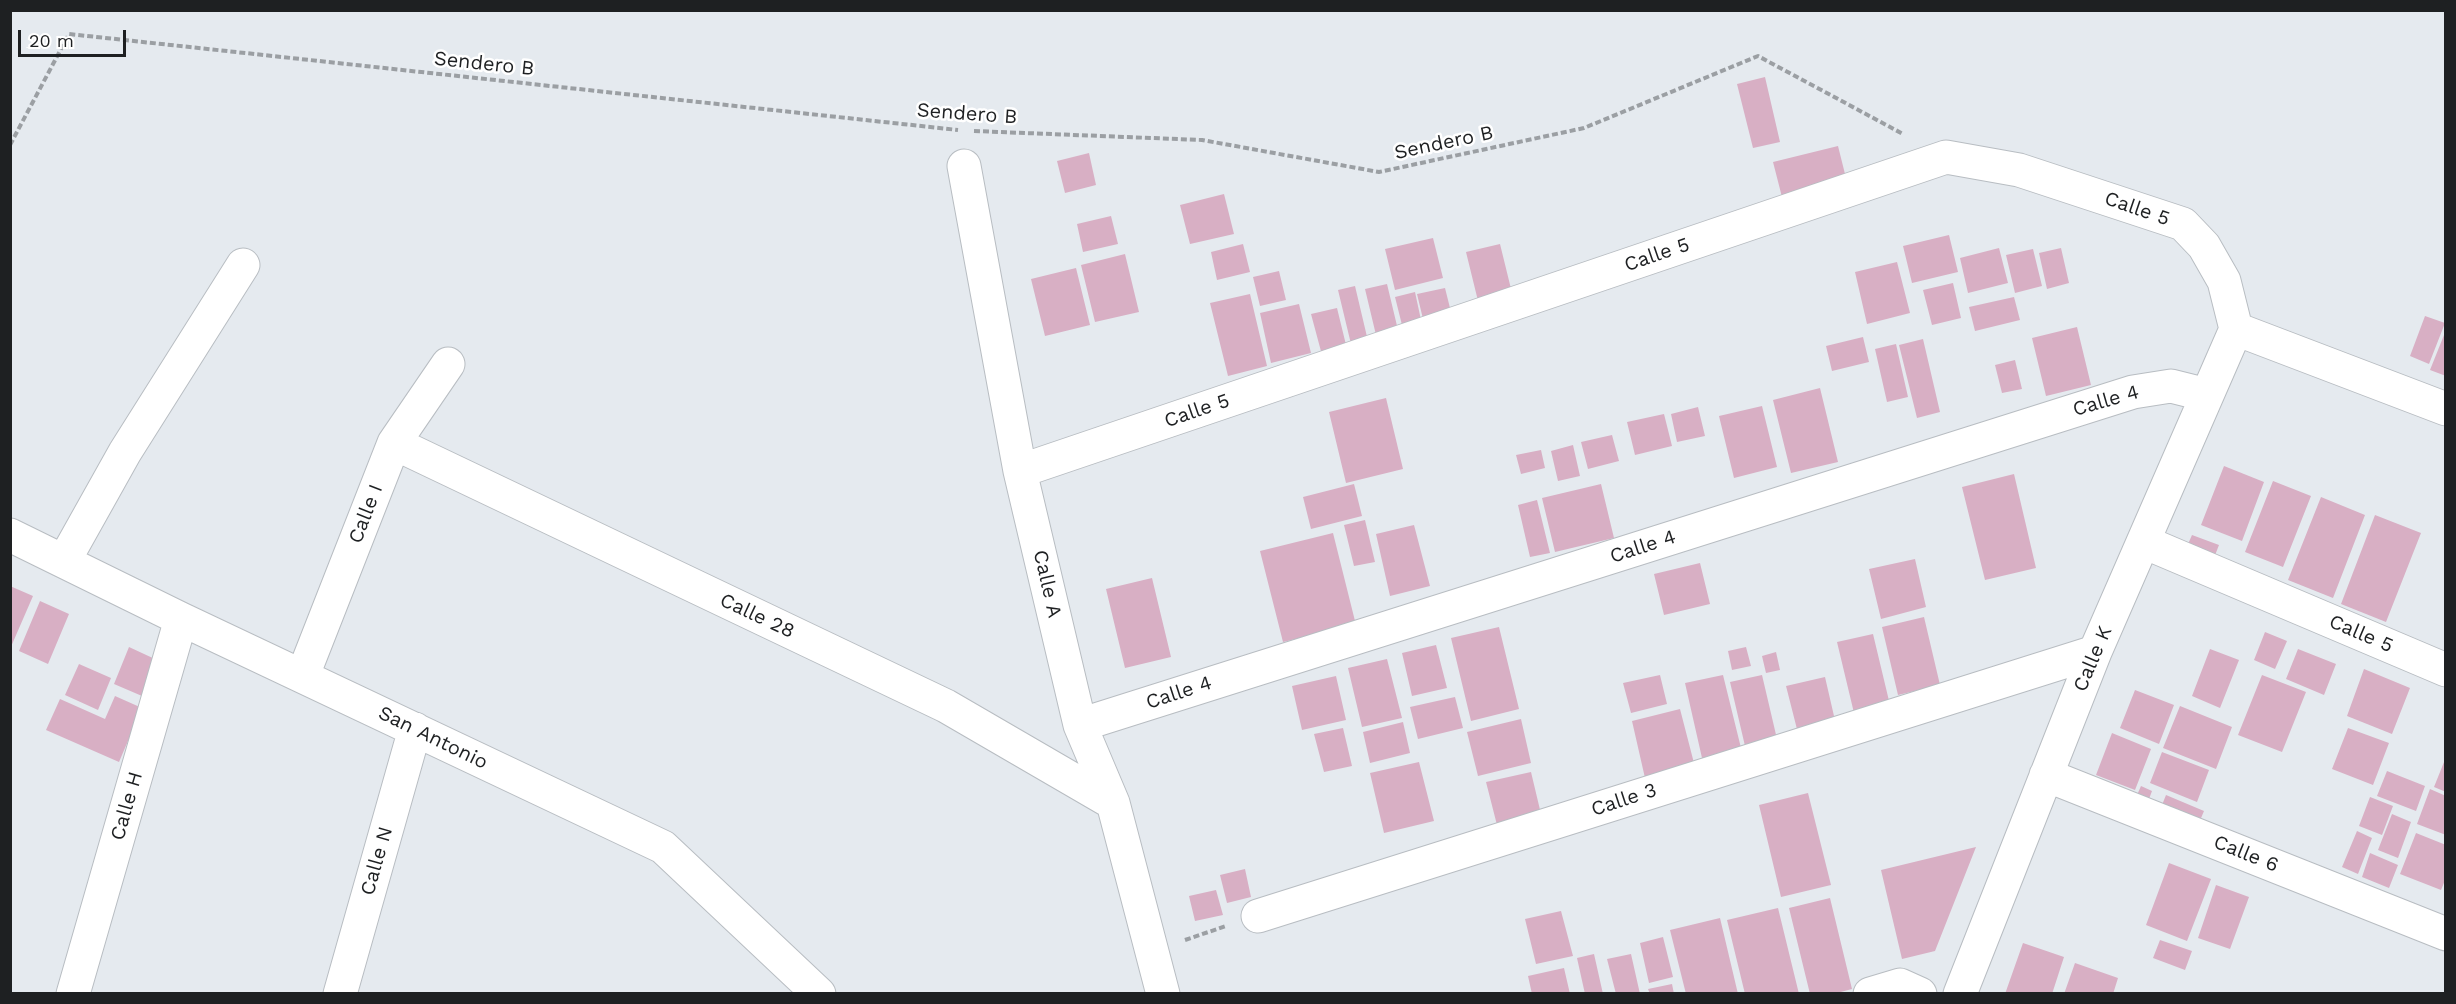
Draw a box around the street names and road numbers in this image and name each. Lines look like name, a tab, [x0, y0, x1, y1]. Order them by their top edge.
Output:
street label: Sendero B	[433, 47, 535, 81]
street label: Sendero B	[916, 99, 1018, 129]
street label: Sendero B	[1392, 121, 1496, 165]
street label: Calle 5	[2101, 187, 2173, 231]
street label: Calle 5	[1621, 233, 1693, 277]
street label: Calle 4	[2070, 380, 2142, 422]
street label: Calle 5	[1161, 389, 1233, 433]
street label: Calle I	[344, 481, 388, 547]
street label: Calle 4	[1607, 525, 1679, 569]
street label: Calle A	[1028, 548, 1066, 620]
street label: Calle 28	[716, 588, 798, 644]
street label: Calle 5	[2325, 610, 2397, 658]
street label: Calle K	[2069, 623, 2117, 695]
street label: Calle 4	[1143, 671, 1215, 715]
street label: San Antonio	[374, 701, 492, 775]
street label: Calle H	[106, 769, 148, 843]
street label: Calle 3	[1588, 778, 1660, 822]
street label: Calle N	[356, 824, 398, 898]
street label: Calle 6	[2210, 830, 2282, 878]

